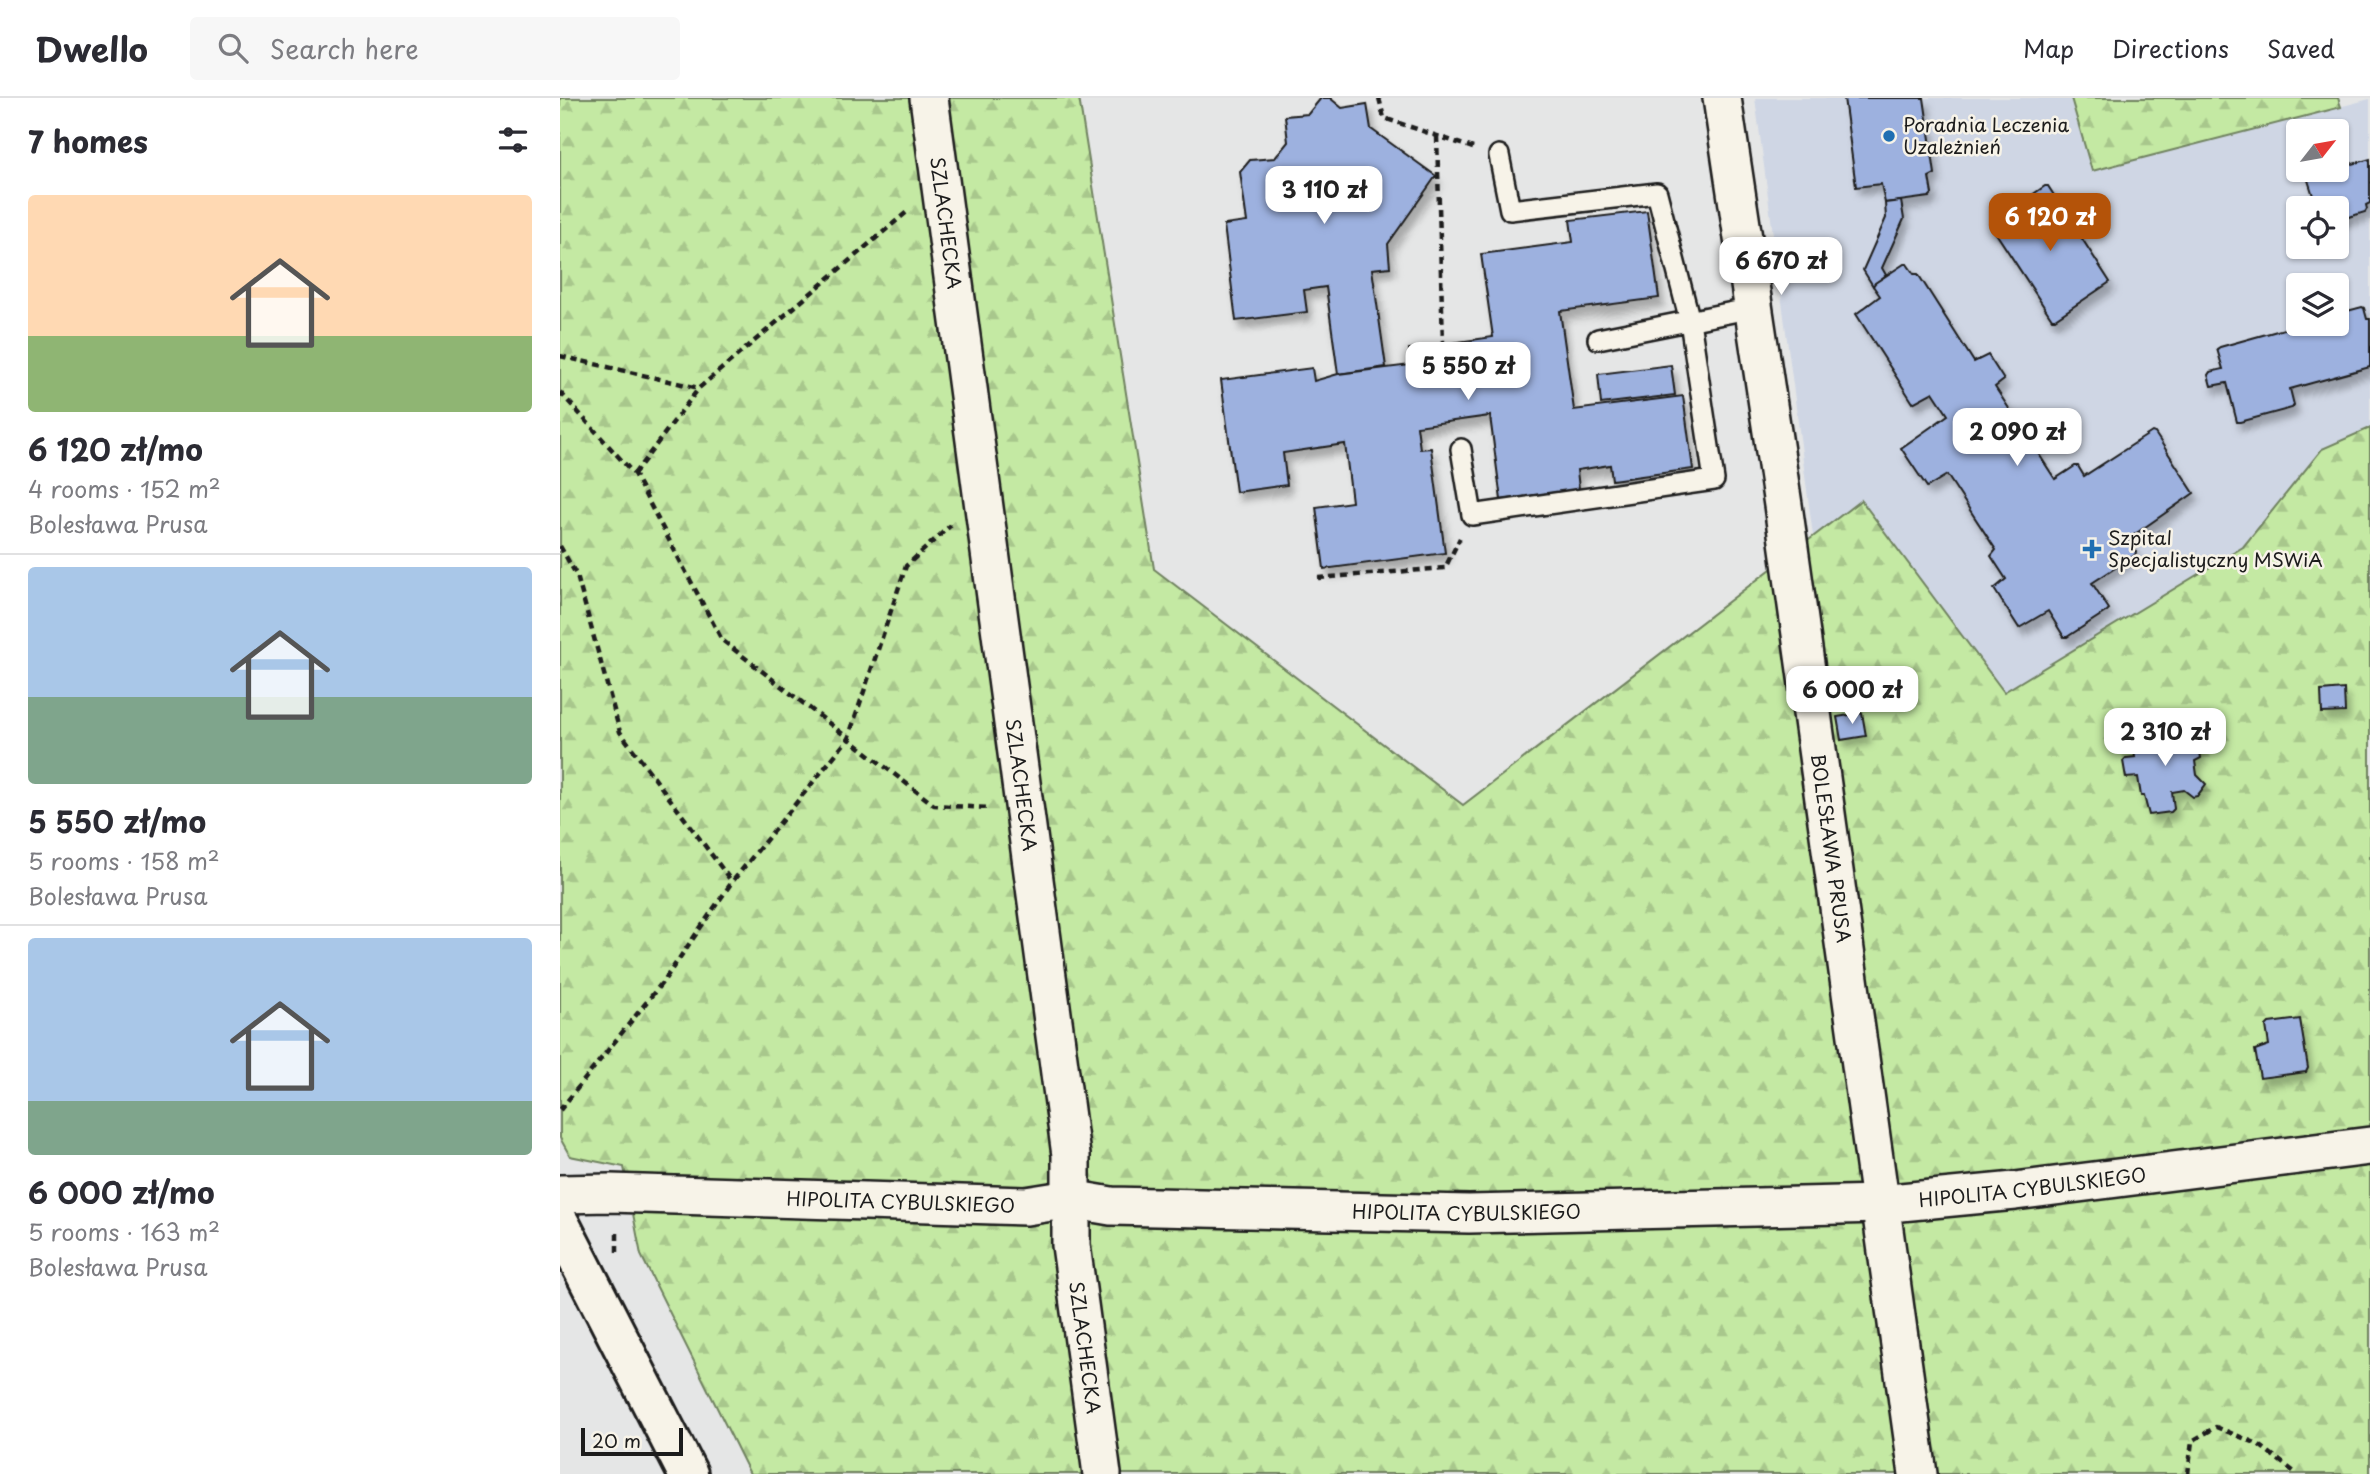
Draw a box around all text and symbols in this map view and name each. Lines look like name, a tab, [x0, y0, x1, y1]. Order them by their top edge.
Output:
search box	[190, 17, 680, 80]
text: Dwello	[35, 23, 148, 73]
icon: search	[214, 29, 252, 67]
text: Search here	[270, 29, 419, 68]
text: Map	[2023, 30, 2074, 66]
text: Directions	[2112, 30, 2229, 66]
text: Saved	[2267, 30, 2335, 66]
place label: Poradnia Leczenia Uzależnień	[1903, 110, 2069, 160]
text: 7 homes	[28, 118, 148, 163]
north arrow	[2286, 119, 2348, 182]
map controls	[2286, 119, 2349, 336]
icon: filters	[494, 121, 532, 159]
marker: Poradnia Leczenia Uzależnień	[1881, 128, 1897, 144]
street label: SZLACHECKA	[924, 155, 970, 291]
pin: 3 110 zł	[1252, 166, 1396, 226]
text: 3 110 zł	[1281, 171, 1367, 206]
pin: 6 120 zł	[1978, 194, 2122, 253]
button: locate	[2286, 196, 2349, 259]
text: 6 120 zł	[2005, 198, 2095, 233]
pin: 6 670 zł	[1709, 238, 1853, 297]
icon: home	[217, 240, 343, 366]
text: 6 670 zł	[1735, 242, 1827, 277]
button: layers	[2286, 273, 2349, 336]
pin: 5 550 zł	[1396, 342, 1540, 402]
text: 5 550 zł	[1422, 347, 1514, 382]
pin: 2 090 zł	[1945, 408, 2089, 468]
text: 2 090 zł	[1969, 413, 2065, 448]
text: 6 120 zł/mo	[28, 426, 203, 471]
text: 4 rooms · 152 m²	[28, 471, 221, 506]
text: Bolesława Prusa	[28, 506, 207, 541]
place label: Szpital Specjalistyczny MSWiA	[2108, 523, 2323, 573]
marker: Szpital Specjalistyczny MSWiA	[2082, 539, 2102, 559]
icon: home	[217, 612, 343, 738]
pin: 6 000 zł	[1780, 666, 1924, 726]
text: 6 000 zł	[1802, 671, 1902, 706]
pin: 2 310 zł	[2093, 708, 2237, 768]
text: 2 310 zł	[2120, 713, 2210, 748]
street label: SZLACHECKA	[999, 717, 1045, 853]
street label: BOLESŁAWA PRUSA	[1805, 752, 1859, 945]
text: 5 550 zł/mo	[28, 798, 206, 843]
text: 5 rooms · 158 m²	[28, 843, 220, 878]
text: Bolesława Prusa	[28, 878, 207, 913]
icon: home	[217, 983, 343, 1109]
street label: HIPOLITA CYBULSKIEGO	[1917, 1160, 2148, 1213]
text: 6 000 zł/mo	[28, 1169, 215, 1214]
street label: HIPOLITA CYBULSKIEGO	[786, 1184, 1016, 1219]
street label: HIPOLITA CYBULSKIEGO	[1352, 1196, 1581, 1227]
text: 5 rooms · 163 m²	[28, 1214, 220, 1249]
text: Bolesława Prusa	[28, 1249, 207, 1284]
street label: SZLACHECKA	[1063, 1279, 1109, 1415]
scale bar	[581, 1425, 682, 1457]
text: 20 m	[592, 1426, 641, 1454]

